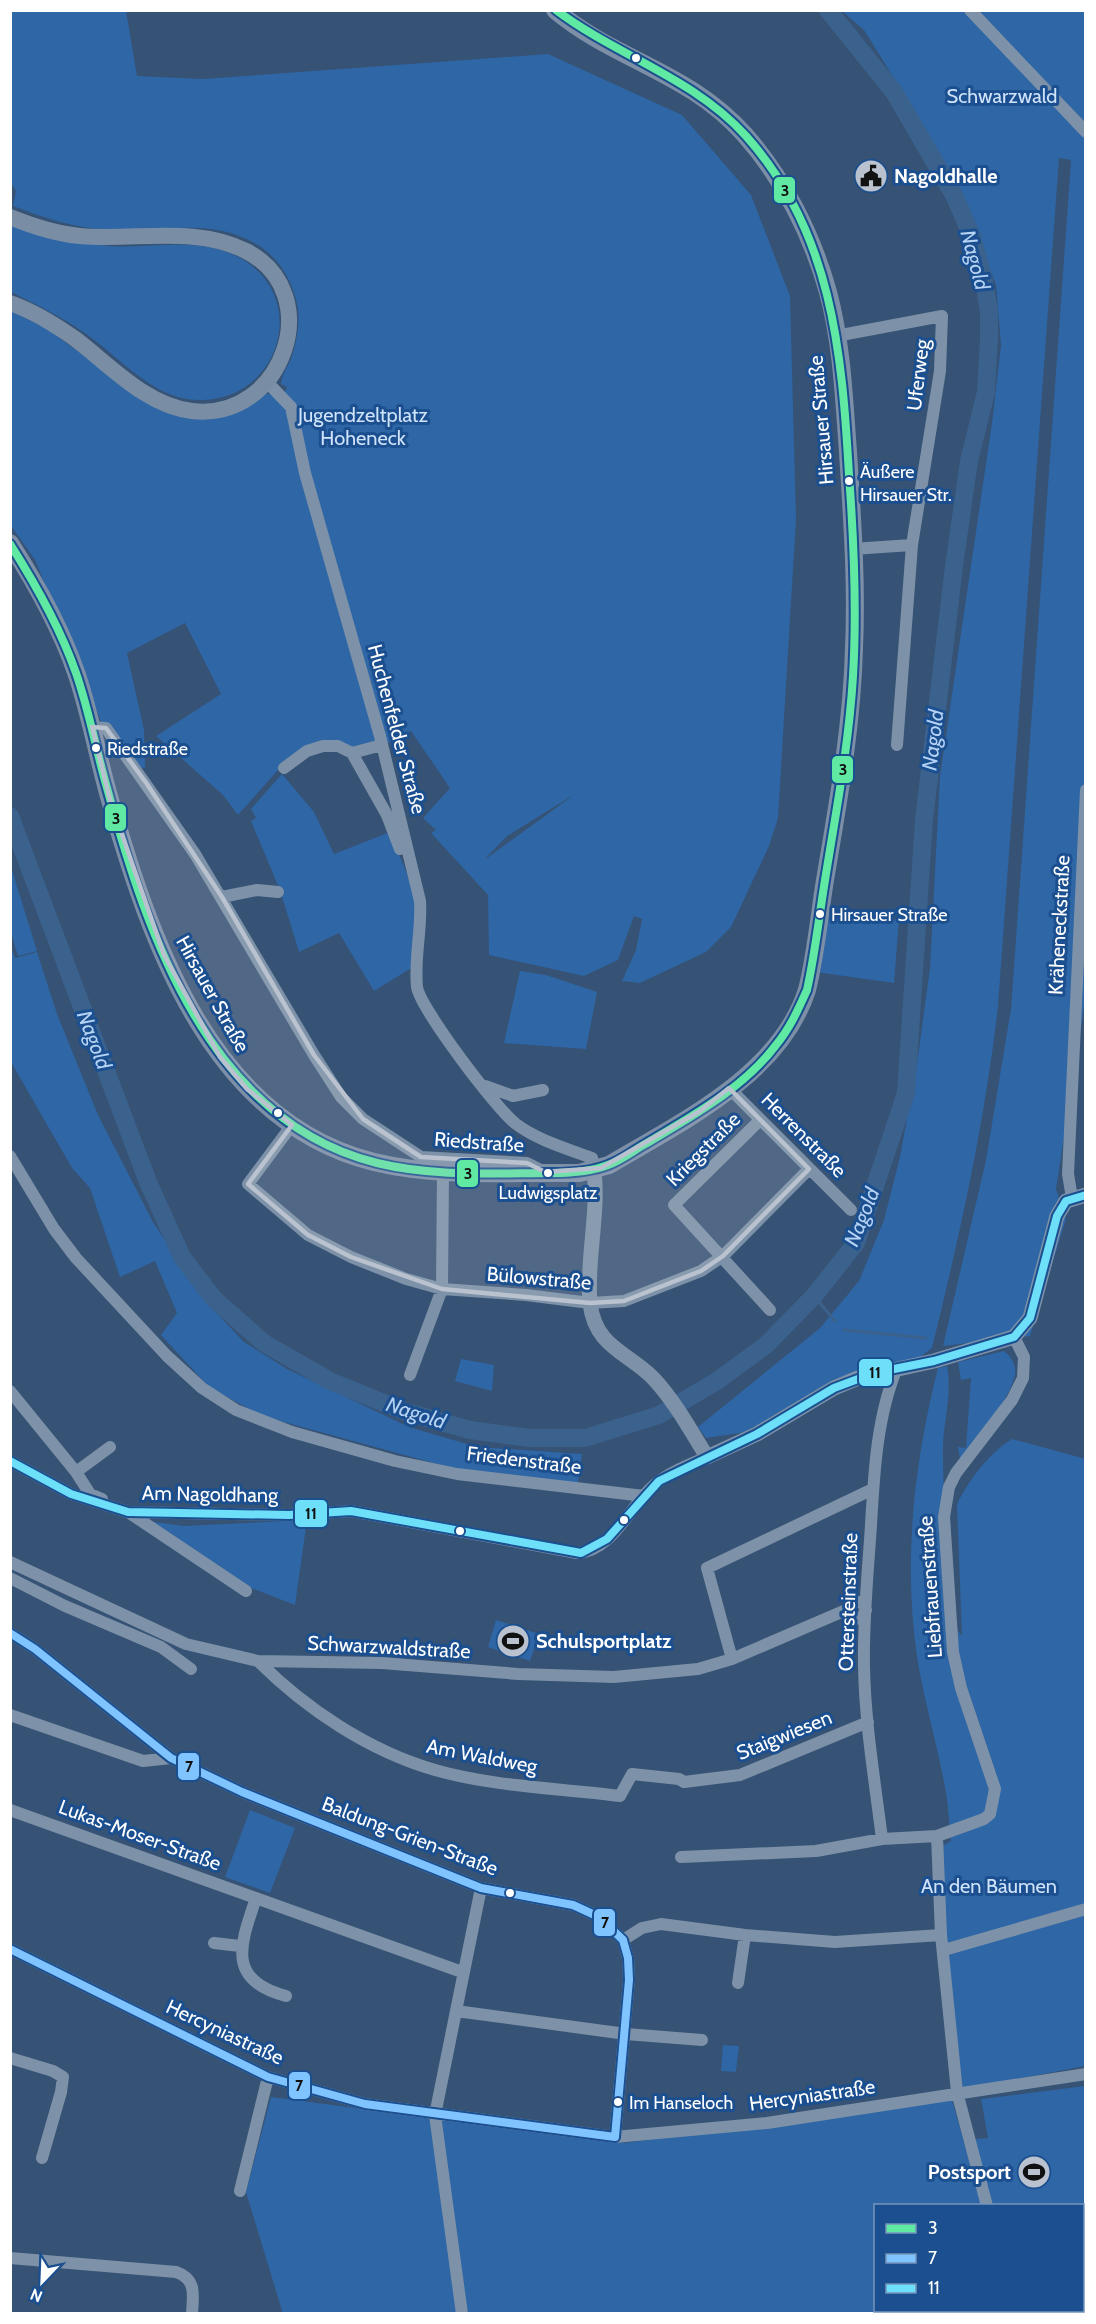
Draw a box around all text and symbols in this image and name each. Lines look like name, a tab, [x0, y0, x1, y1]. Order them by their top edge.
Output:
unlabelled marker	[630, 52, 642, 64]
park label: Schwarzwald	[947, 84, 1057, 108]
public building icon: Nagoldhalle	[853, 158, 889, 194]
place label: Nagoldhalle	[894, 164, 998, 188]
line badge: 3	[773, 176, 796, 204]
text: 3	[781, 181, 789, 200]
water label: Nagold	[956, 227, 996, 294]
street label: Uferweg	[902, 337, 934, 412]
street label: Hirsauer Straße	[803, 354, 839, 486]
park label: Jugendzeltplatz Hoheneck	[297, 403, 428, 450]
place label: Äußere Hirsauer Str.	[860, 461, 952, 506]
marker: Äußere Hirsauer Str.	[843, 475, 855, 487]
street label: Huchenfelder Straße	[363, 642, 431, 816]
water label: Nagold	[916, 707, 949, 772]
place label: Riedstraße	[107, 738, 188, 760]
marker: Riedstraße	[90, 742, 102, 754]
line badge: 3	[831, 755, 854, 784]
text: 3	[839, 760, 847, 779]
line badge: 3	[104, 803, 127, 832]
text: 3	[112, 809, 120, 828]
street label: Kräheneckstraße	[1043, 854, 1075, 996]
place label: Hirsauer Straße	[831, 904, 948, 926]
marker: Hirsauer Straße	[814, 908, 826, 920]
street label: Hirsauer Straße	[171, 932, 255, 1056]
water label: Nagold	[72, 1007, 117, 1074]
street label: Herrenstraße	[756, 1087, 852, 1183]
unlabelled marker	[272, 1107, 284, 1119]
street label: Kriegstraße	[661, 1107, 745, 1191]
street label: Riedstraße	[433, 1127, 525, 1157]
line badge: 3	[456, 1159, 479, 1188]
text: 3	[464, 1164, 472, 1183]
marker: Ludwigsplatz	[542, 1167, 554, 1179]
place label: Ludwigsplatz	[499, 1182, 598, 1204]
water label: Nagold	[839, 1183, 885, 1250]
street label: Bülowstraße	[486, 1261, 592, 1295]
line badge: 11	[858, 1358, 893, 1387]
text: 11	[869, 1363, 881, 1382]
water label: Nagold	[383, 1391, 450, 1434]
street label: Friedenstraße	[465, 1441, 583, 1479]
street label: Am Nagoldhang	[142, 1481, 279, 1507]
line badge: 11	[294, 1499, 328, 1528]
text: 11	[305, 1504, 317, 1523]
unlabelled marker	[618, 1514, 630, 1526]
street label: Liebfrauenstraße	[913, 1515, 947, 1659]
unlabelled marker	[454, 1525, 466, 1537]
street label: Ottersteinstraße	[834, 1532, 862, 1672]
sports icon: Schulsportplatz	[495, 1623, 531, 1659]
place label: Schulsportplatz	[536, 1629, 672, 1653]
street label: Schwarzwaldstraße	[307, 1631, 471, 1663]
street label: Staigwiesen	[733, 1705, 835, 1765]
street label: Am Waldweg	[425, 1733, 540, 1779]
line badge: 7	[177, 1752, 200, 1781]
text: 7	[185, 1757, 194, 1776]
street label: Baldung-Grien-Straße	[319, 1791, 501, 1881]
street label: Lukas-Moser-Straße	[56, 1795, 224, 1875]
park label: An den Bäumen	[921, 1874, 1057, 1898]
unlabelled marker	[504, 1887, 516, 1899]
line badge: 7	[593, 1908, 616, 1937]
text: 7	[601, 1913, 610, 1932]
street label: Hercyniastraße	[162, 1994, 288, 2070]
line badge: 7	[288, 2071, 311, 2100]
street label: Hercyniastraße	[748, 2074, 876, 2116]
text: 7	[295, 2076, 304, 2095]
place label: Im Hanseloch	[629, 2092, 733, 2114]
marker: Im Hanseloch	[612, 2096, 624, 2108]
sports icon: Postsport	[1016, 2154, 1052, 2190]
place label: Postsport	[928, 2160, 1011, 2184]
legend	[874, 2204, 1084, 2312]
text: 3	[928, 2217, 938, 2239]
text: 7	[928, 2247, 937, 2269]
north arrow	[12, 2252, 72, 2312]
text: 11	[928, 2277, 940, 2299]
text: N	[27, 2284, 45, 2306]

